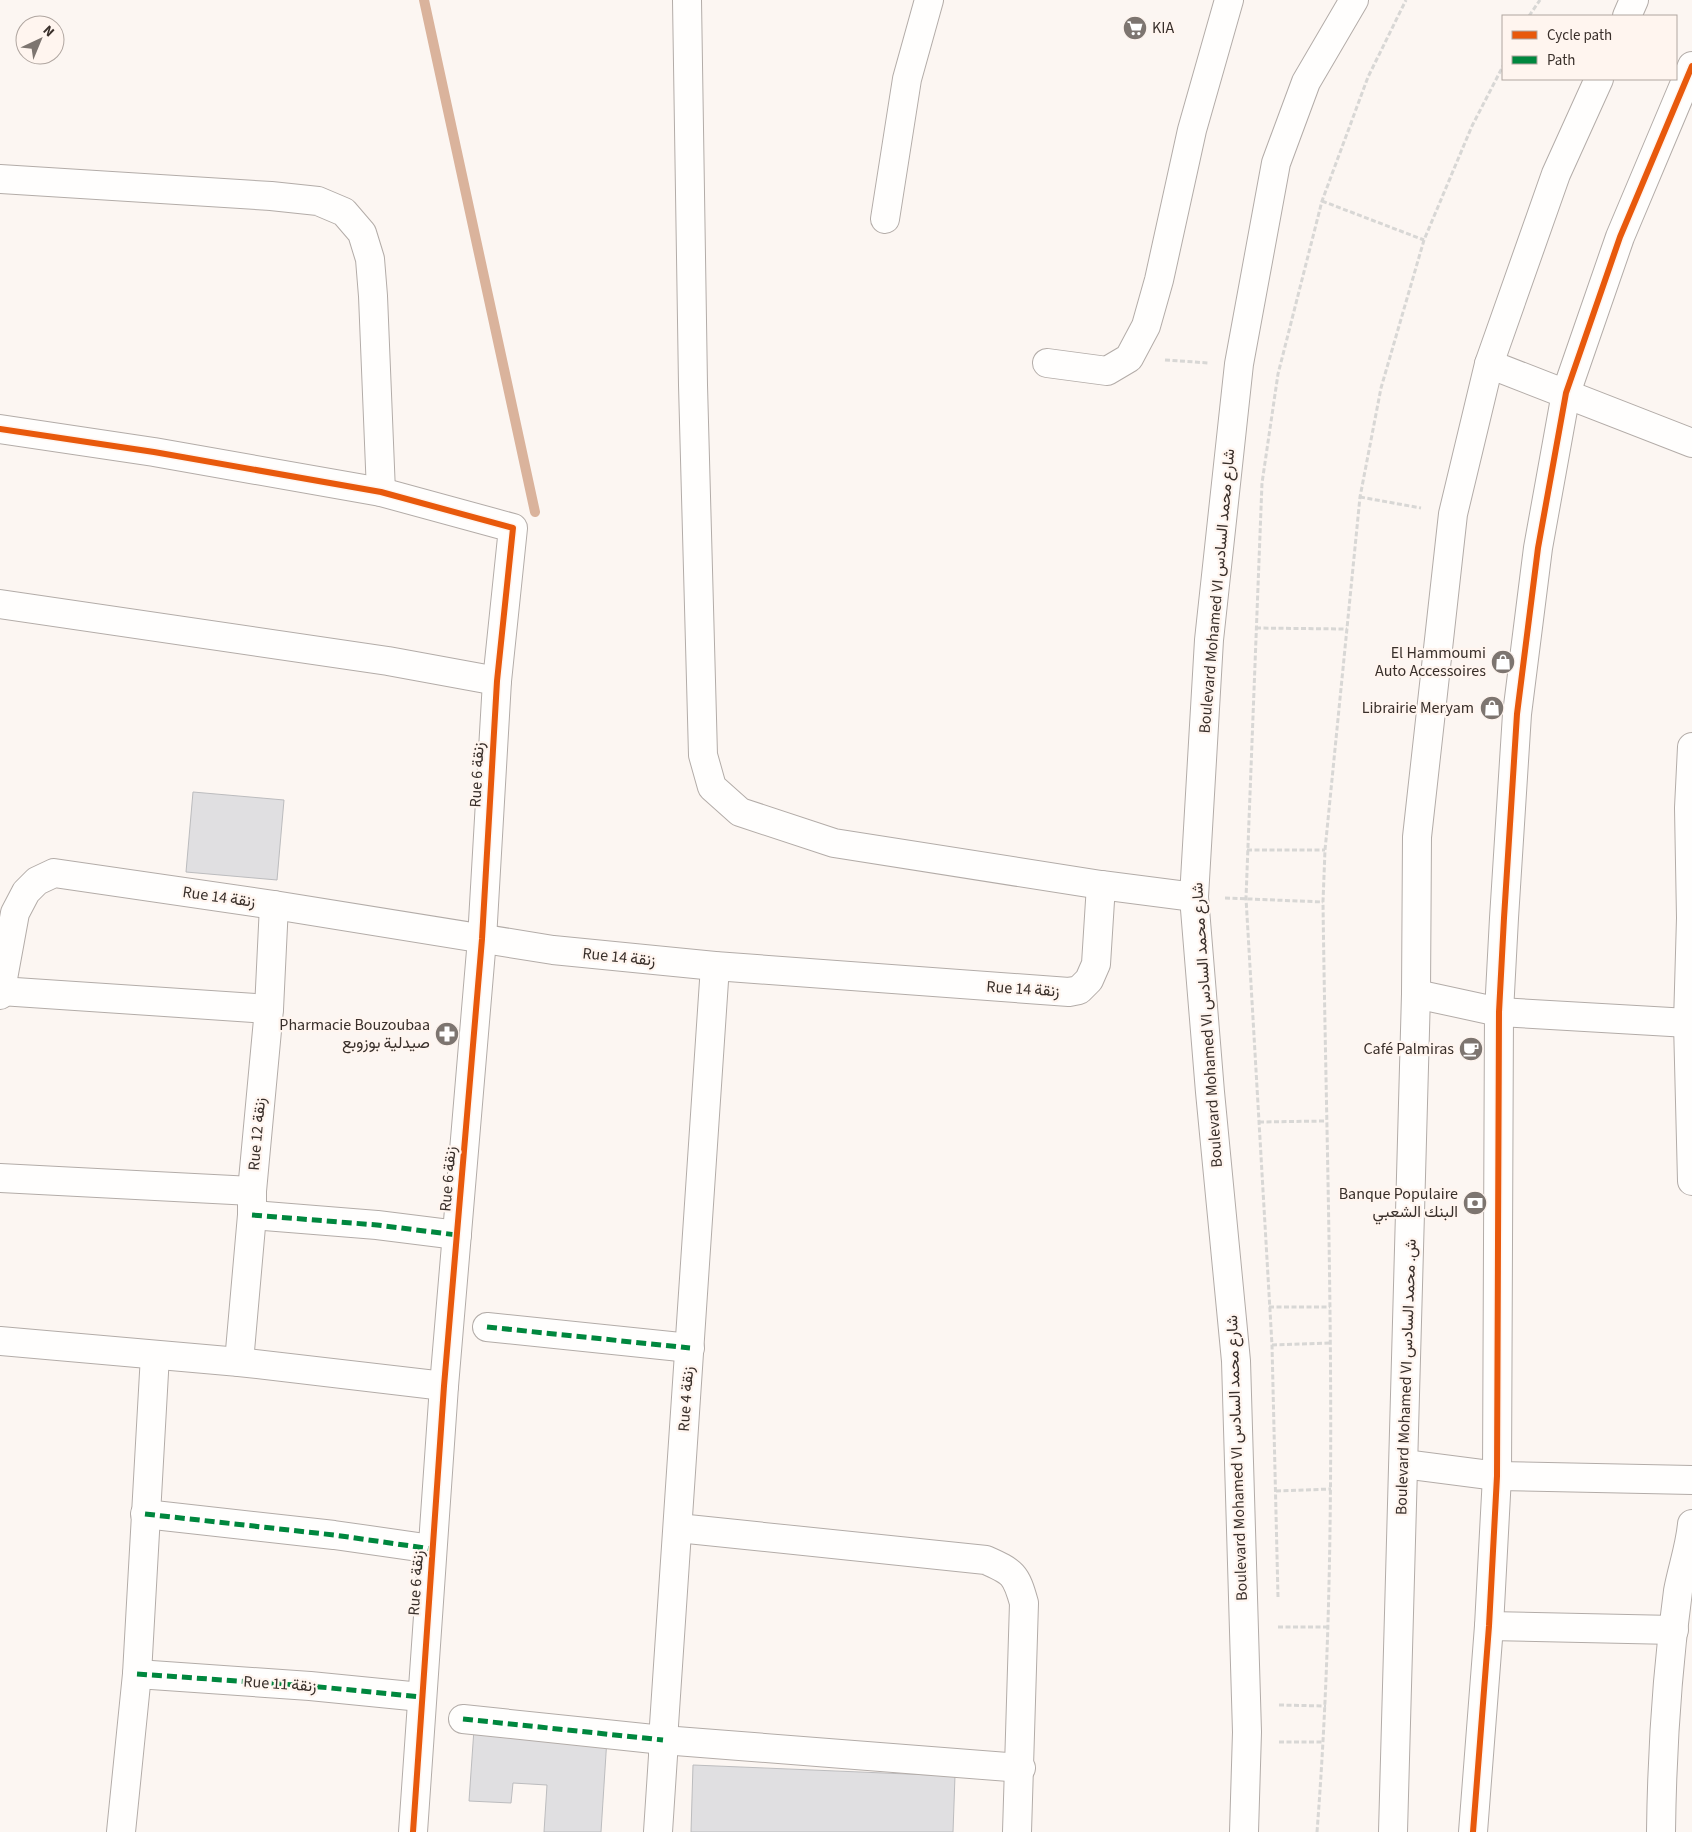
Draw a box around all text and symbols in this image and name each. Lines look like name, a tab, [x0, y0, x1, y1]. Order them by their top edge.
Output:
north arrow	[15, 15, 65, 65]
supermarket icon: KIA	[1122, 15, 1148, 41]
legend	[1502, 15, 1677, 80]
place label: KIA	[1152, 17, 1174, 39]
text: N	[38, 21, 59, 42]
text: Cycle path	[1547, 25, 1612, 46]
text: Path	[1547, 50, 1575, 71]
street label: Boulevard Mohamed VI شارع محمد السادس	[1194, 448, 1240, 734]
place label: El Hammoumi Auto Accessoires	[1375, 642, 1486, 682]
shop icon: El Hammoumi Auto Accessoires	[1490, 649, 1516, 675]
shop icon: Librairie Meryam	[1479, 695, 1505, 721]
place label: Librairie Meryam	[1362, 697, 1474, 719]
street label: Rue 6 زنقة	[464, 742, 490, 808]
street label: Rue 14 زنقة	[181, 881, 257, 913]
street label: Boulevard Mohamed VI شارع محمد السادس	[1186, 882, 1228, 1168]
street label: Rue 14 زنقة	[581, 942, 657, 972]
street label: Rue 14 زنقة	[986, 975, 1060, 1003]
place label: Pharmacie Bouzoubaa صيدلية بوزوبع	[279, 1014, 430, 1054]
pharmacy icon: Pharmacie Bouzoubaa صيدلية بوزوبع	[434, 1021, 460, 1047]
cafe icon: Café Palmiras	[1458, 1036, 1484, 1062]
place label: Café Palmiras	[1363, 1038, 1454, 1060]
street label: Rue 12 زنقة	[243, 1097, 271, 1171]
street label: Rue 6 زنقة	[434, 1146, 462, 1212]
place label: Banque Populaire البنك الشعبي	[1339, 1183, 1458, 1225]
bank icon: Banque Populaire البنك الشعبي	[1462, 1190, 1488, 1216]
street label: Boulevard Mohamed VI ش. محمد السادس	[1390, 1238, 1422, 1516]
street label: Boulevard Mohamed VI شارع محمد السادس	[1221, 1315, 1253, 1601]
street label: Rue 4 زنقة	[673, 1366, 699, 1432]
street label: Rue 6 زنقة	[403, 1550, 429, 1616]
street label: Rue 11 زنقة	[243, 1670, 317, 1698]

